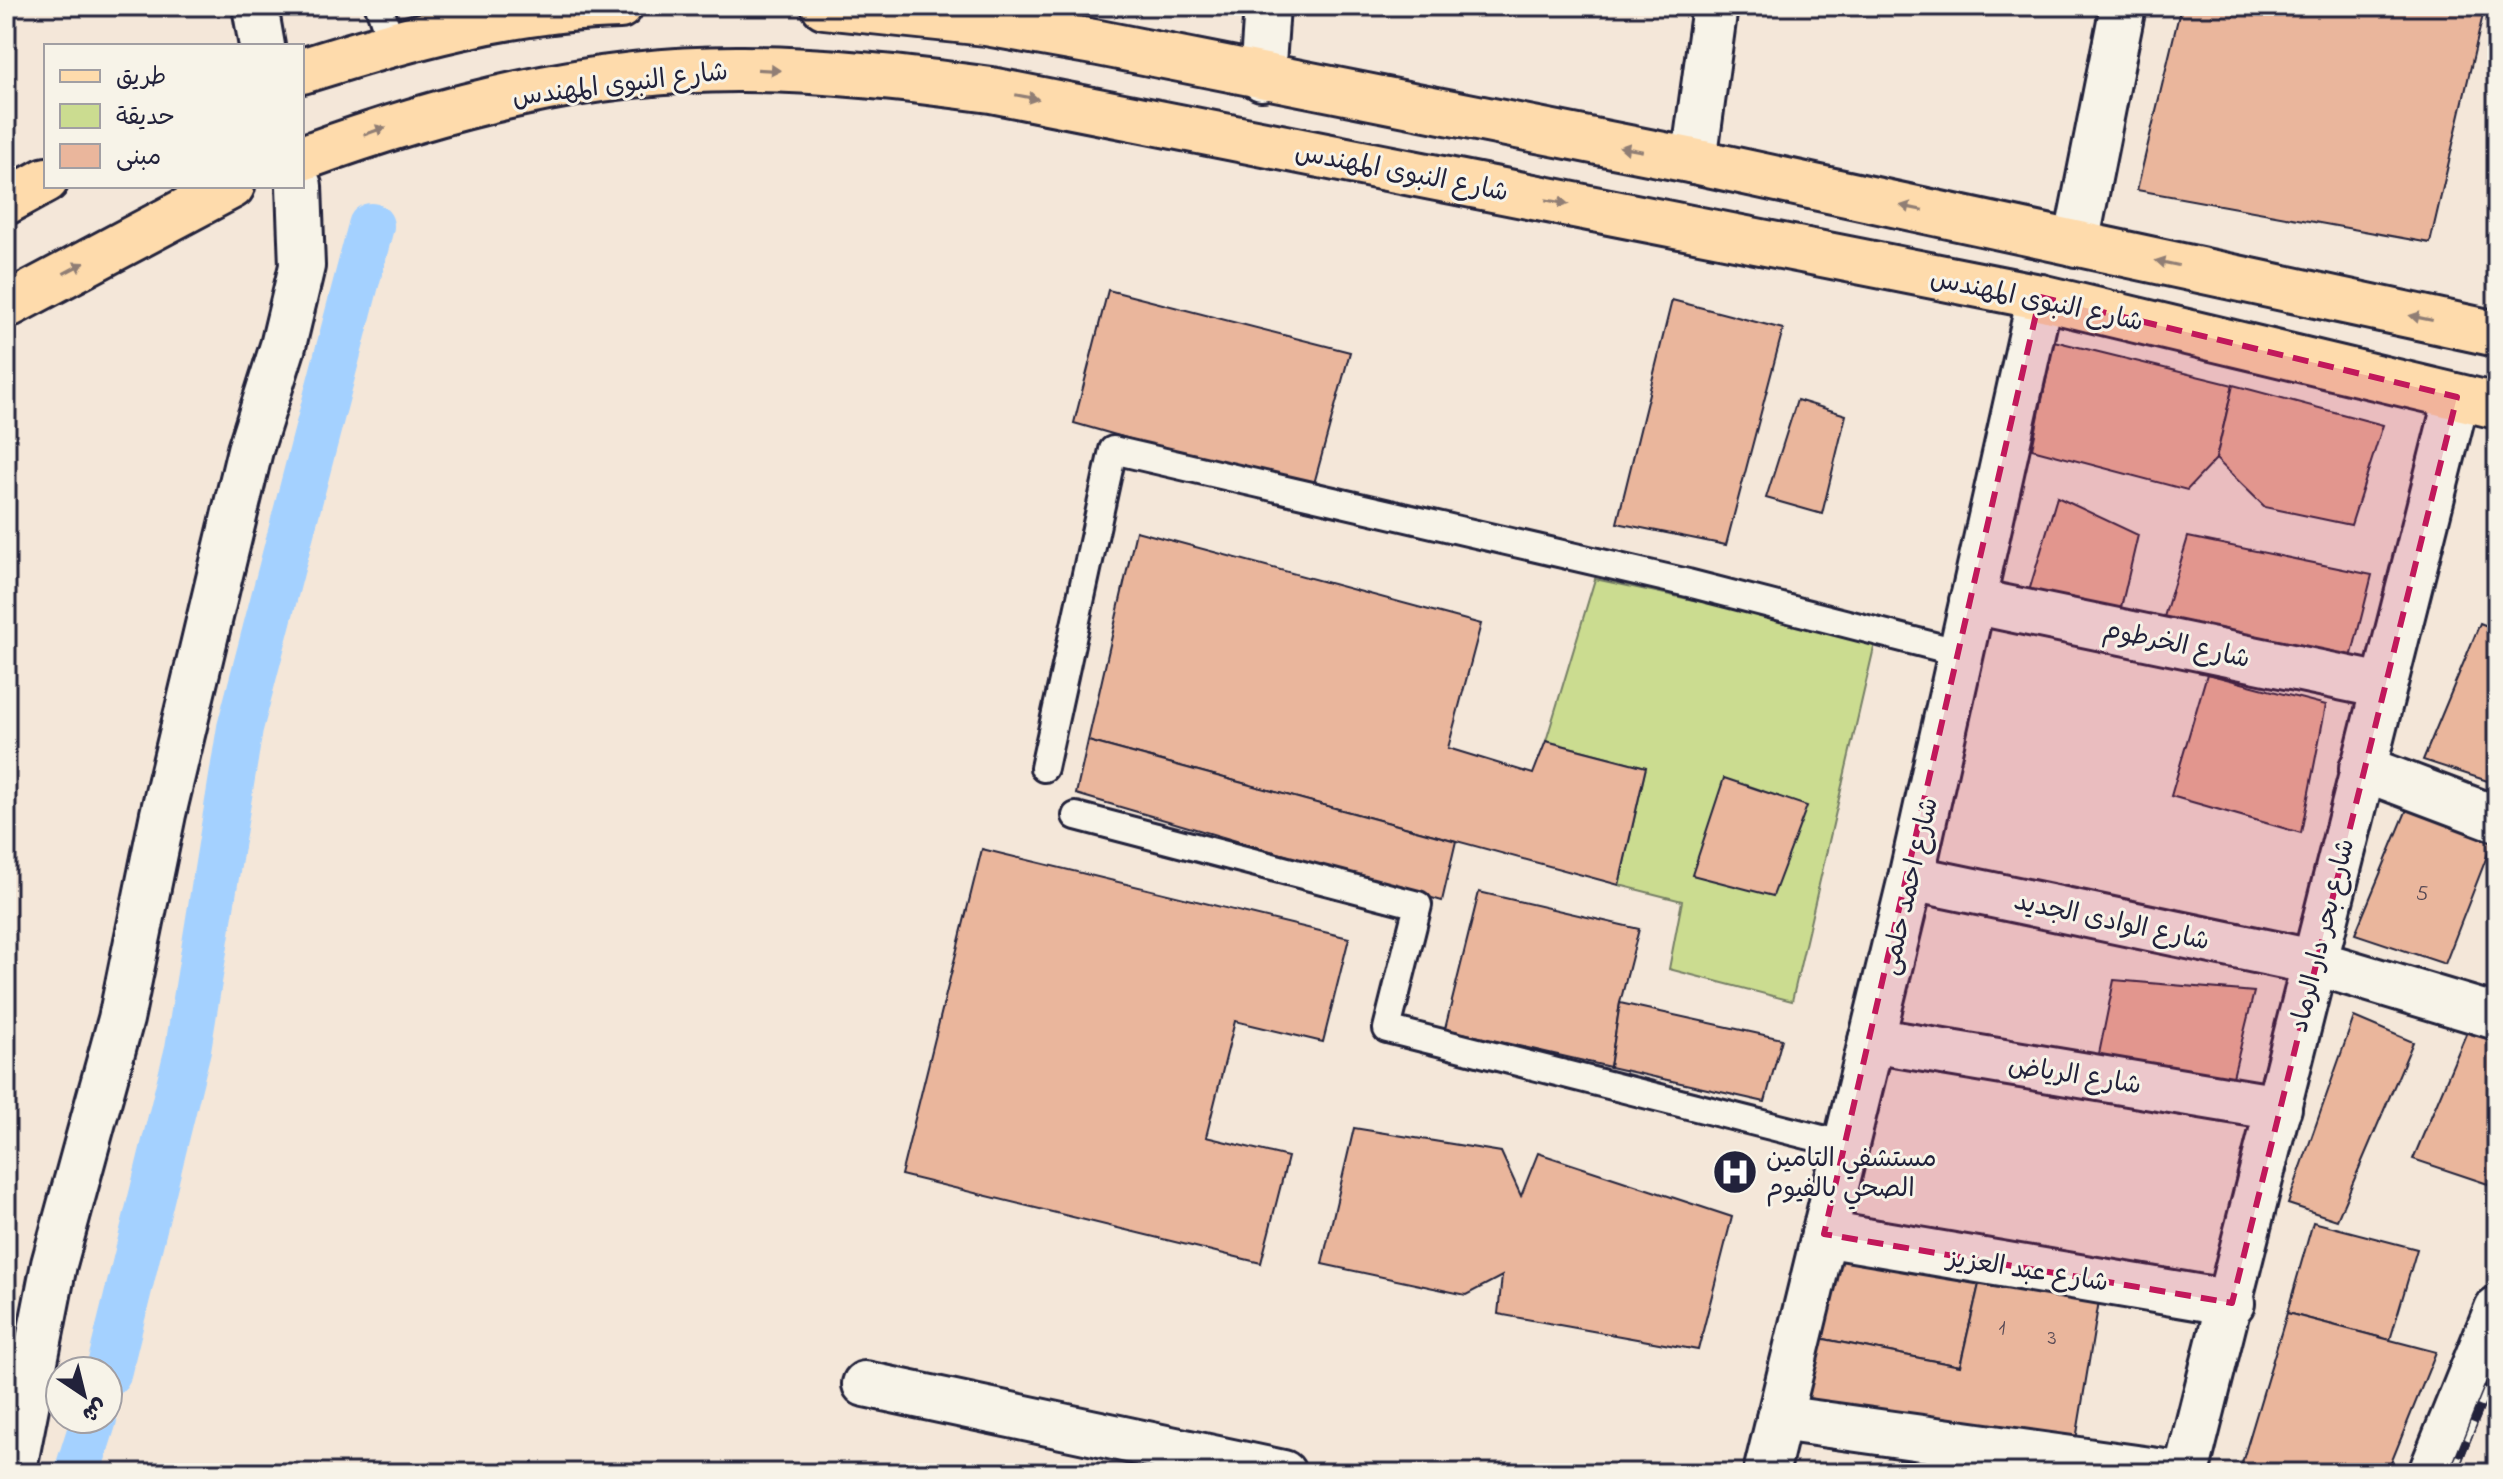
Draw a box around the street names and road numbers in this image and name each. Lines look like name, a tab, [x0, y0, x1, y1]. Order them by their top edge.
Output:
street label: شارع النبوى المهندس	[511, 54, 730, 118]
street label: شارع النبوى المهندس	[1291, 135, 1511, 213]
street label: شارع النبوى المهندس	[1926, 261, 2146, 343]
street label: شارع الخرطوم	[2100, 612, 2253, 680]
street label: شارع احمد حلمى	[1872, 794, 1950, 979]
street label: شارع بحر دار الرماد	[2281, 835, 2366, 1037]
street label: شارع الوادى الجديد	[2010, 884, 2213, 962]
street label: شارع الرياض	[2005, 1048, 2144, 1106]
street label: شارع عبد العزيز	[1942, 1240, 2111, 1303]

